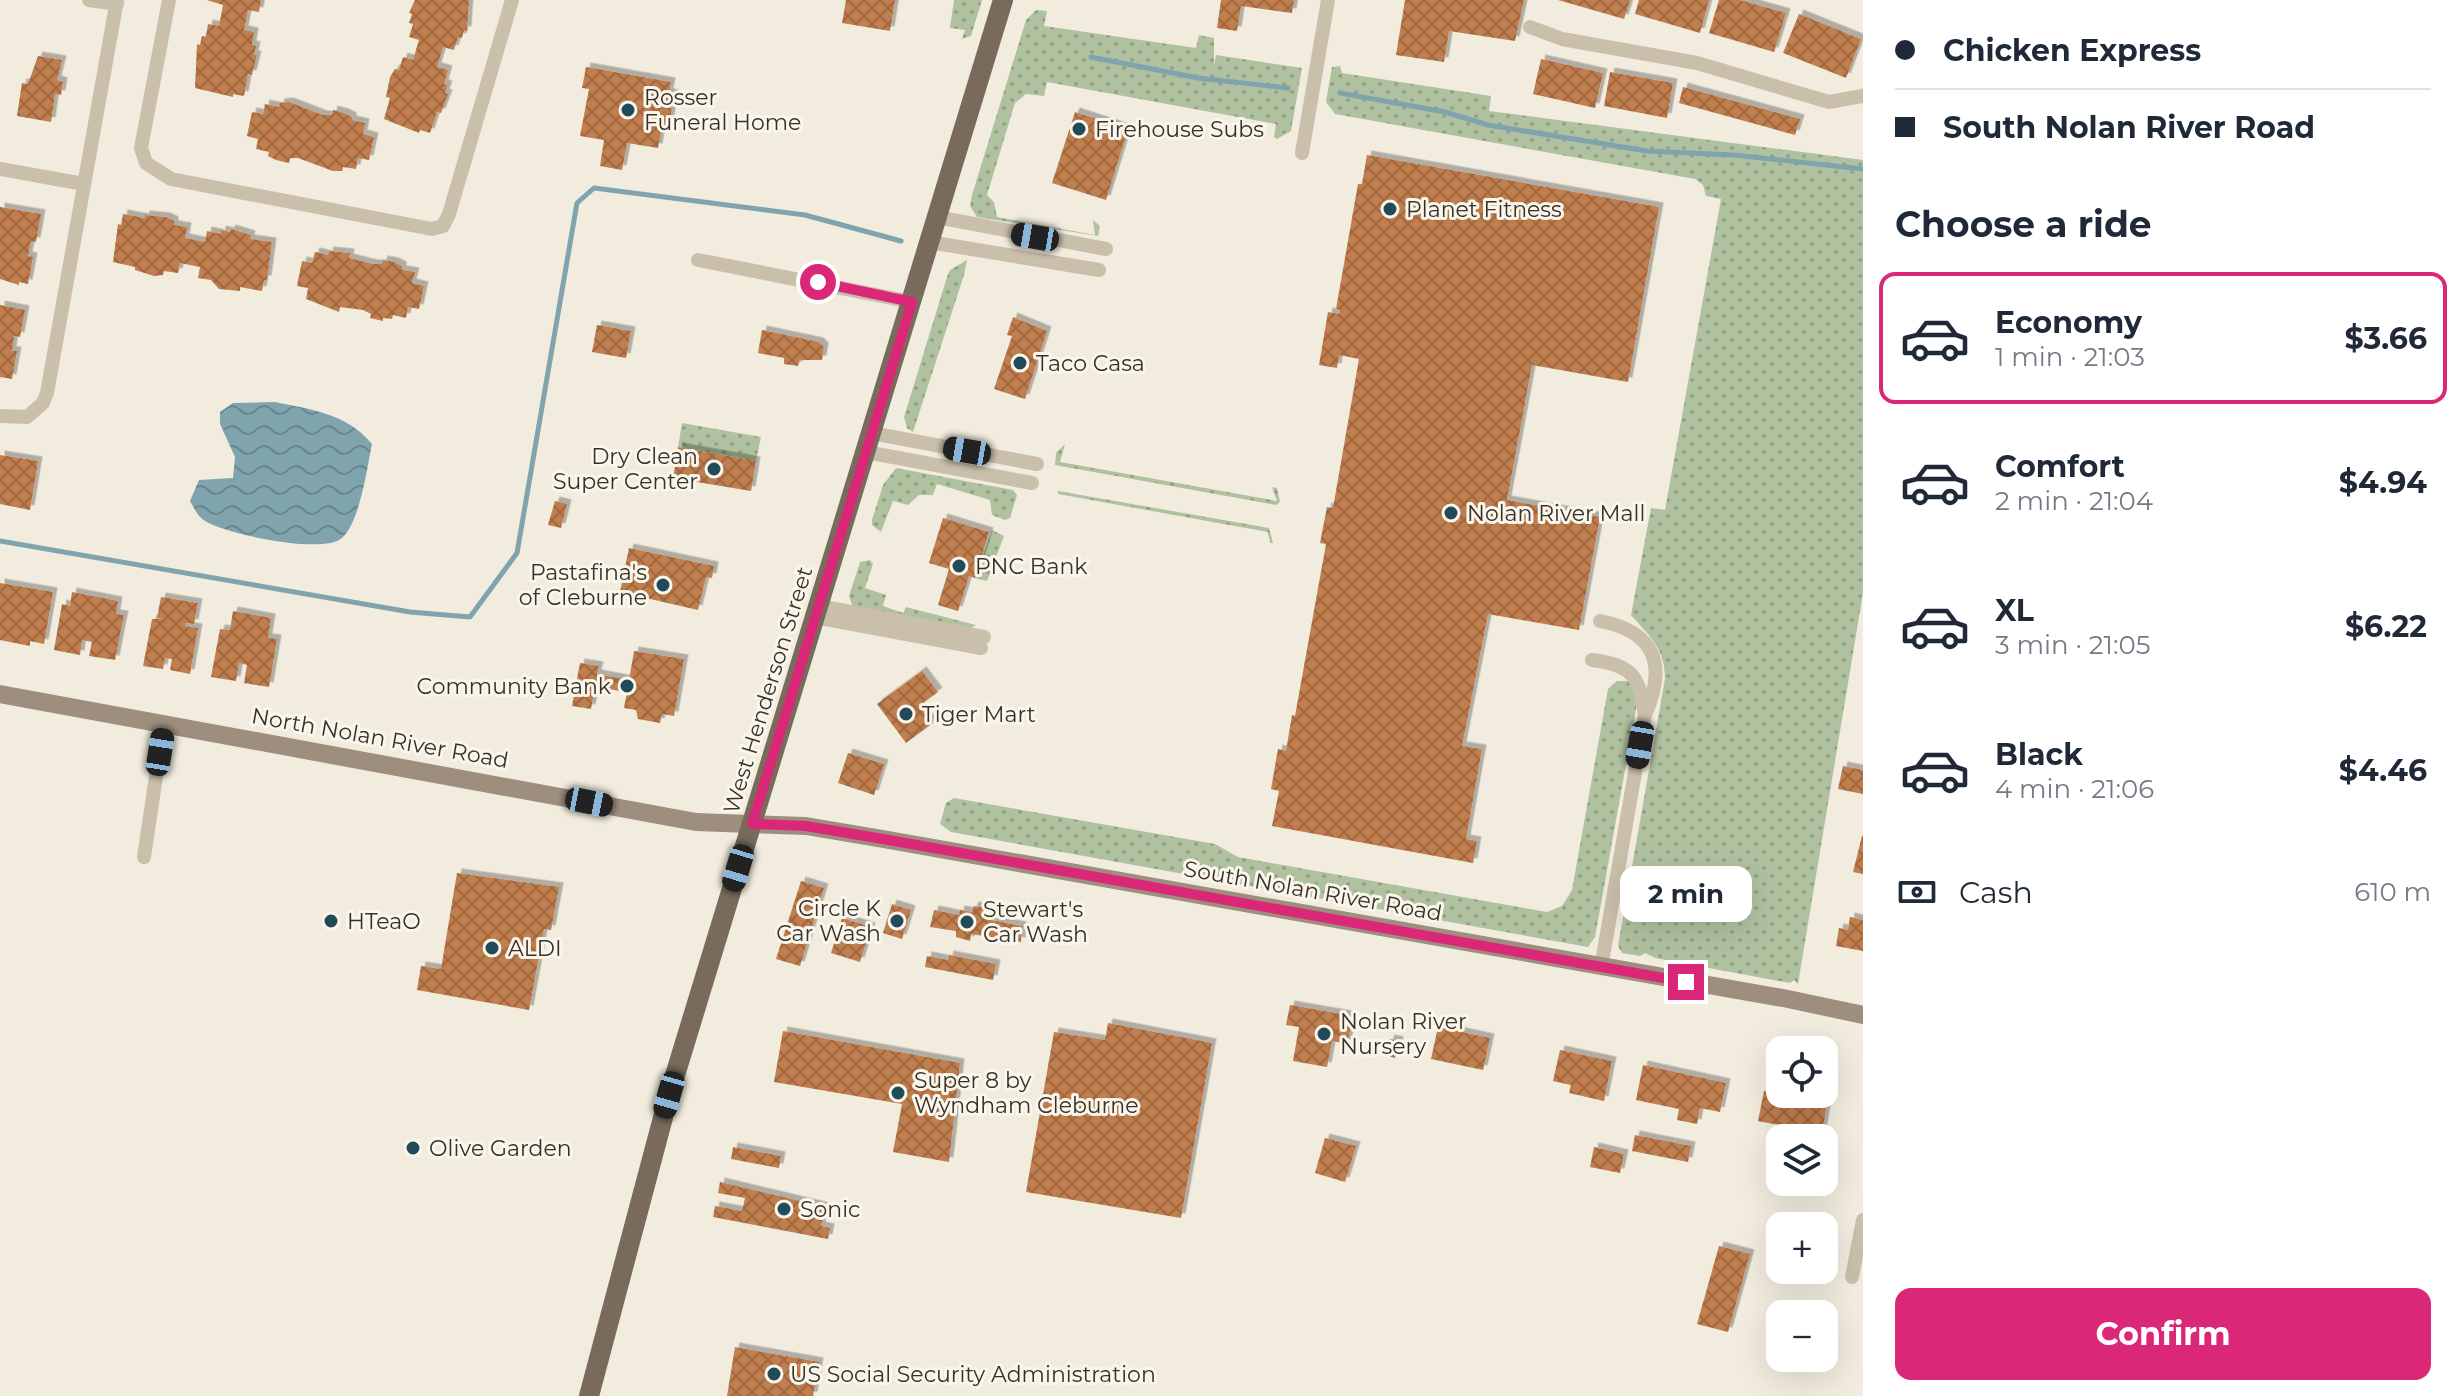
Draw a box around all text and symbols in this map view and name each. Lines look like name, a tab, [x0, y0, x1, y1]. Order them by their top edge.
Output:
text: Chicken Express	[1943, 32, 2201, 69]
place label: Rosser Funeral Home	[644, 84, 801, 136]
marker: Rosser Funeral Home	[619, 101, 637, 119]
text: South Nolan River Road	[1943, 109, 2315, 146]
place label: Firehouse Subs	[1095, 116, 1264, 143]
marker: Firehouse Subs	[1070, 120, 1088, 138]
place label: Planet Fitness	[1406, 196, 1562, 223]
marker: Planet Fitness	[1381, 200, 1399, 218]
text: Choose a ride	[1895, 202, 2152, 246]
car	[1009, 221, 1061, 253]
route start	[800, 264, 836, 300]
icon: car	[1899, 302, 1971, 374]
text: Economy	[1995, 304, 2142, 341]
text: $3.66	[2345, 320, 2427, 357]
text: 1 min · 21:03	[1995, 341, 2145, 373]
place label: Taco Casa	[1036, 350, 1145, 377]
marker: Taco Casa	[1011, 354, 1029, 372]
car	[941, 435, 993, 467]
place label: Dry Clean Super Center	[553, 443, 698, 495]
icon: car	[1899, 446, 1971, 518]
text: Comfort	[1995, 448, 2125, 485]
marker: Dry Clean Super Center	[705, 460, 723, 478]
text: $4.94	[2339, 464, 2427, 501]
text: 2 min · 21:04	[1995, 485, 2153, 517]
place label: Nolan River Mall	[1467, 500, 1645, 527]
marker: Nolan River Mall	[1442, 504, 1460, 522]
place label: PNC Bank	[975, 553, 1088, 580]
marker: PNC Bank	[950, 557, 968, 575]
place label: Pastafina's of Cleburne	[519, 559, 647, 611]
street label: West Henderson Street	[718, 563, 818, 817]
marker: Pastafina's of Cleburne	[654, 576, 672, 594]
icon: car	[1899, 590, 1971, 662]
text: XL	[1995, 592, 2034, 629]
text: $6.22	[2345, 608, 2427, 645]
text: 3 min · 21:05	[1995, 629, 2150, 661]
place label: Community Bank	[417, 673, 612, 700]
marker: Community Bank	[618, 677, 636, 695]
place label: Tiger Mart	[922, 701, 1036, 728]
street label: North Nolan River Road	[249, 702, 511, 774]
marker: Tiger Mart	[897, 705, 915, 723]
car	[1624, 719, 1656, 771]
car	[144, 726, 176, 778]
icon: car	[1899, 734, 1971, 806]
text: Black	[1995, 736, 2083, 773]
text: $4.46	[2339, 752, 2427, 789]
text: 4 min · 21:06	[1995, 773, 2154, 805]
car	[563, 786, 615, 818]
car	[720, 842, 756, 894]
street label: South Nolan River Road	[1182, 855, 1444, 927]
callout: 2 min	[1620, 866, 1752, 922]
icon: cash	[1895, 870, 1939, 914]
text: Cash	[1959, 874, 2033, 911]
text: 610 m	[2354, 876, 2431, 908]
text: 2 min	[1648, 878, 1724, 910]
place label: Circle K Car Wash	[776, 895, 881, 947]
place label: Stewart's Car Wash	[983, 896, 1088, 948]
place label: HTeaO	[347, 908, 421, 935]
marker: HTeaO	[322, 912, 340, 930]
marker: Circle K Car Wash	[888, 912, 906, 930]
marker: Stewart's Car Wash	[958, 913, 976, 931]
place label: ALDI	[508, 935, 562, 962]
marker: ALDI	[483, 939, 501, 957]
route end	[1668, 964, 1704, 1000]
place label: Nolan River Nursery	[1340, 1008, 1467, 1060]
marker: Nolan River Nursery	[1315, 1025, 1333, 1043]
map controls	[1766, 1036, 1838, 1372]
button: locate	[1766, 1036, 1838, 1108]
place label: Super 8 by Wyndham Cleburne	[914, 1067, 1138, 1119]
car	[651, 1069, 687, 1121]
marker: Super 8 by Wyndham Cleburne	[889, 1084, 907, 1102]
button: layers	[1766, 1124, 1838, 1196]
place label: Olive Garden	[429, 1135, 572, 1162]
marker: Olive Garden	[404, 1139, 422, 1157]
place label: Sonic	[800, 1196, 861, 1223]
marker: Sonic	[775, 1200, 793, 1218]
button: +	[1766, 1212, 1838, 1284]
button: Confirm	[1895, 1288, 2431, 1380]
button: −	[1766, 1300, 1838, 1372]
place label: US Social Security Administration	[790, 1361, 1156, 1388]
marker: US Social Security Administration	[765, 1365, 783, 1383]

